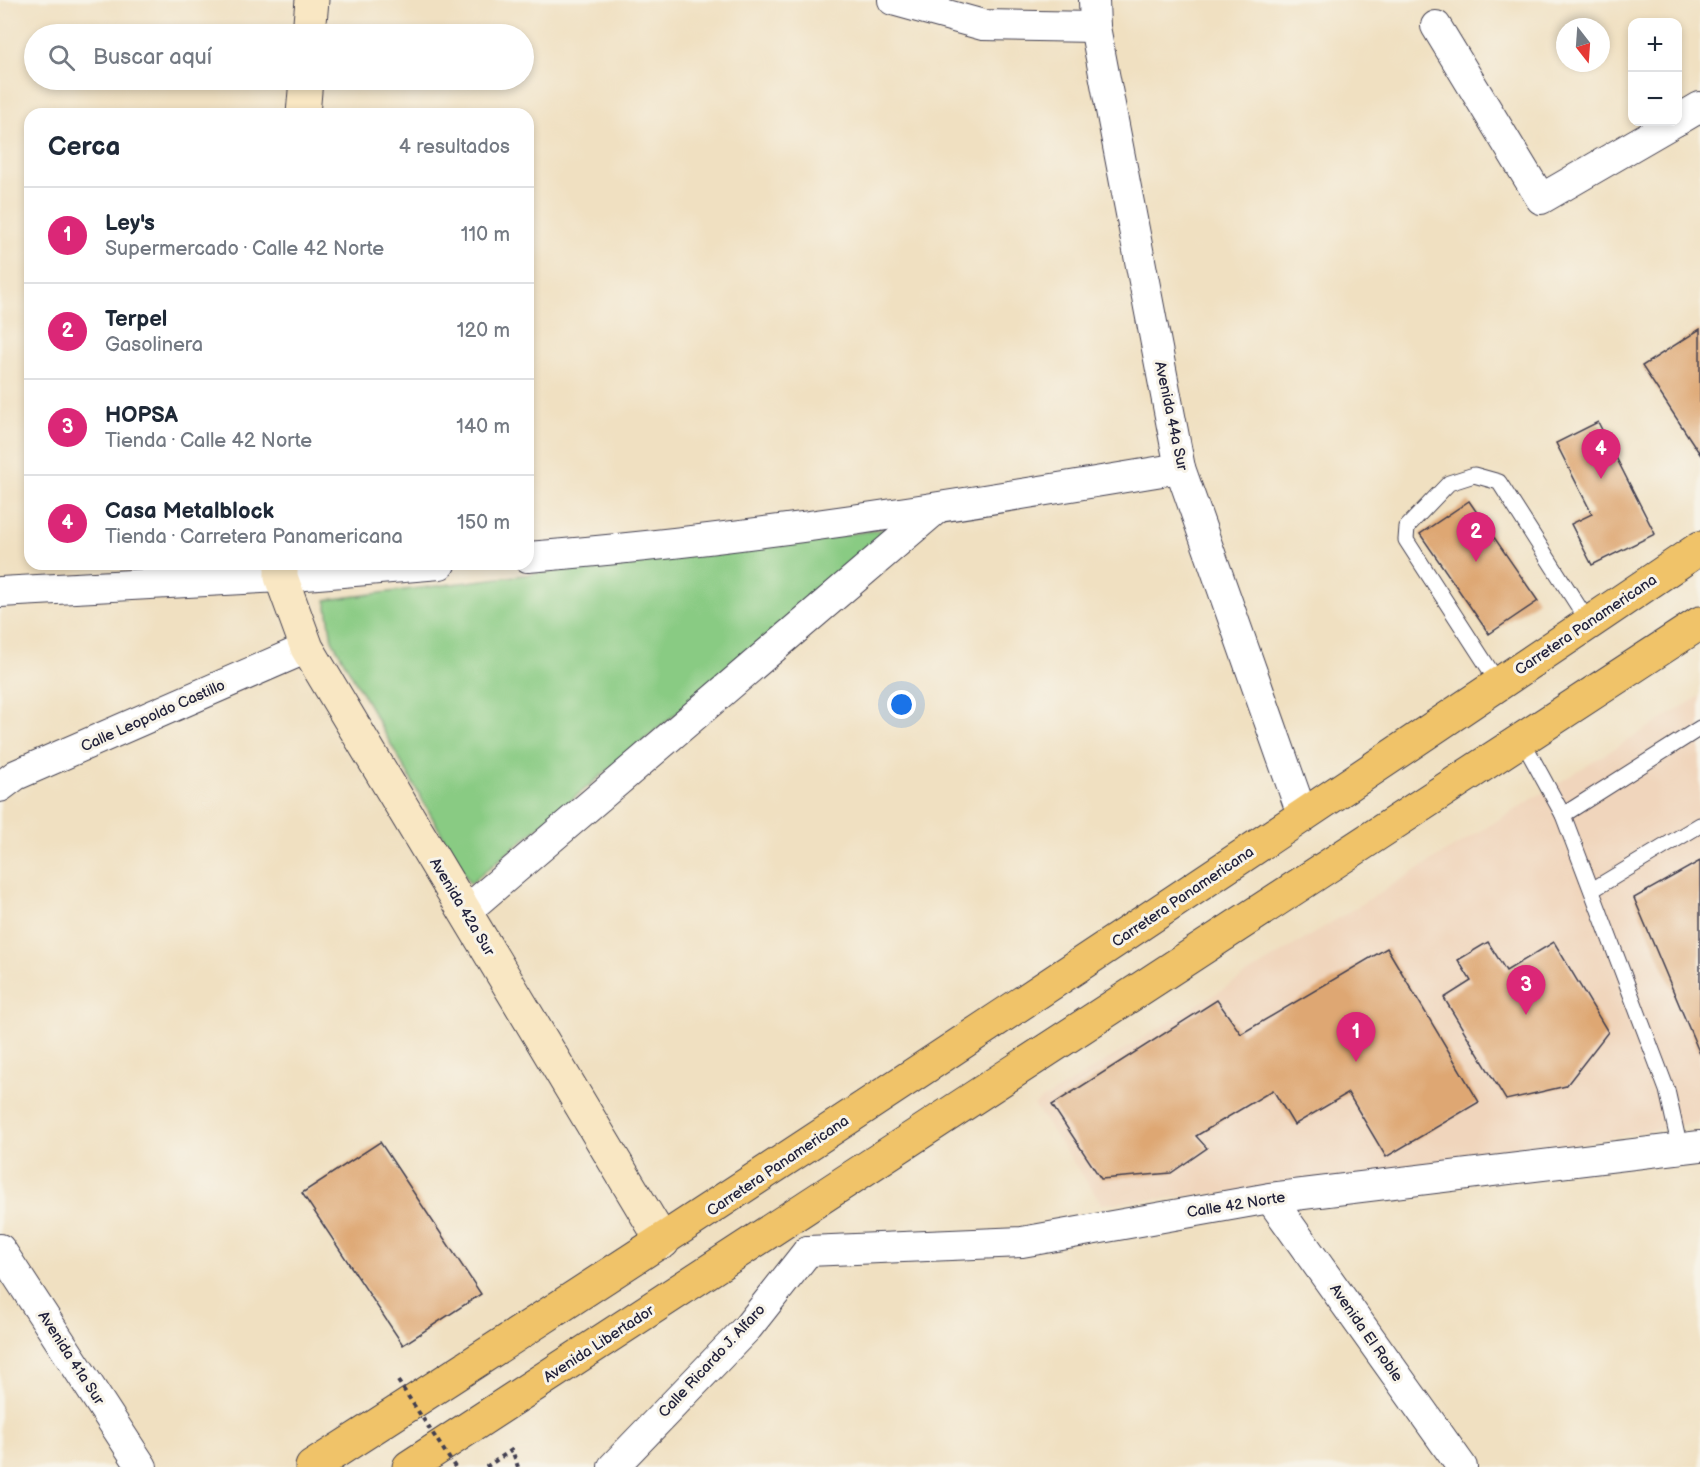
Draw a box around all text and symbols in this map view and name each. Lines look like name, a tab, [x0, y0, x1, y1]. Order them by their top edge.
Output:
north arrow	[1556, 18, 1610, 72]
map controls	[1628, 18, 1682, 126]
button: +	[1628, 18, 1682, 72]
search box	[24, 24, 534, 90]
icon: search	[45, 41, 78, 74]
text: Buscar aquí	[93, 44, 212, 71]
button: −	[1628, 72, 1682, 126]
text: Cerca	[48, 132, 120, 163]
text: 4 resultados	[399, 135, 510, 159]
text: Ley's	[105, 210, 155, 237]
text: 1	[63, 223, 72, 247]
text: 110 m	[461, 223, 510, 247]
text: Supermercado · Calle 42 Norte	[105, 237, 384, 261]
text: Terpel	[105, 306, 167, 333]
text: 2	[62, 319, 73, 343]
text: 120 m	[457, 319, 510, 343]
text: Gasolinera	[105, 333, 203, 357]
street label: Avenida 44a Sur	[1150, 360, 1192, 473]
text: HOPSA	[105, 402, 178, 429]
text: 3	[62, 415, 73, 439]
text: 140 m	[456, 415, 510, 439]
text: Tienda · Calle 42 Norte	[105, 429, 312, 453]
pin: 4	[1582, 430, 1620, 479]
text: Casa Metalblock	[105, 498, 274, 525]
text: 4	[62, 511, 73, 535]
text: 150 m	[457, 511, 510, 535]
pin: 2	[1456, 512, 1496, 562]
text: Tienda · Carretera Panamericana	[105, 525, 403, 549]
street label: Carretera Panamericana	[1511, 570, 1661, 680]
street label: Calle Leopoldo Castillo	[78, 676, 228, 756]
your location	[887, 690, 916, 719]
street label: Carretera Panamericana	[1108, 842, 1258, 952]
street label: Avenida 42a Sur	[425, 855, 499, 960]
pin: 3	[1506, 966, 1546, 1015]
pin: 1	[1336, 1012, 1376, 1062]
street label: Carretera Panamericana	[703, 1111, 853, 1221]
street label: Calle 42 Norte	[1186, 1188, 1287, 1222]
street label: Avenida El Roble	[1325, 1281, 1407, 1386]
street label: Calle Ricardo J. Alfaro	[655, 1300, 769, 1422]
street label: Avenida Libertador	[540, 1301, 658, 1387]
street label: Avenida 41a Sur	[34, 1308, 109, 1409]

